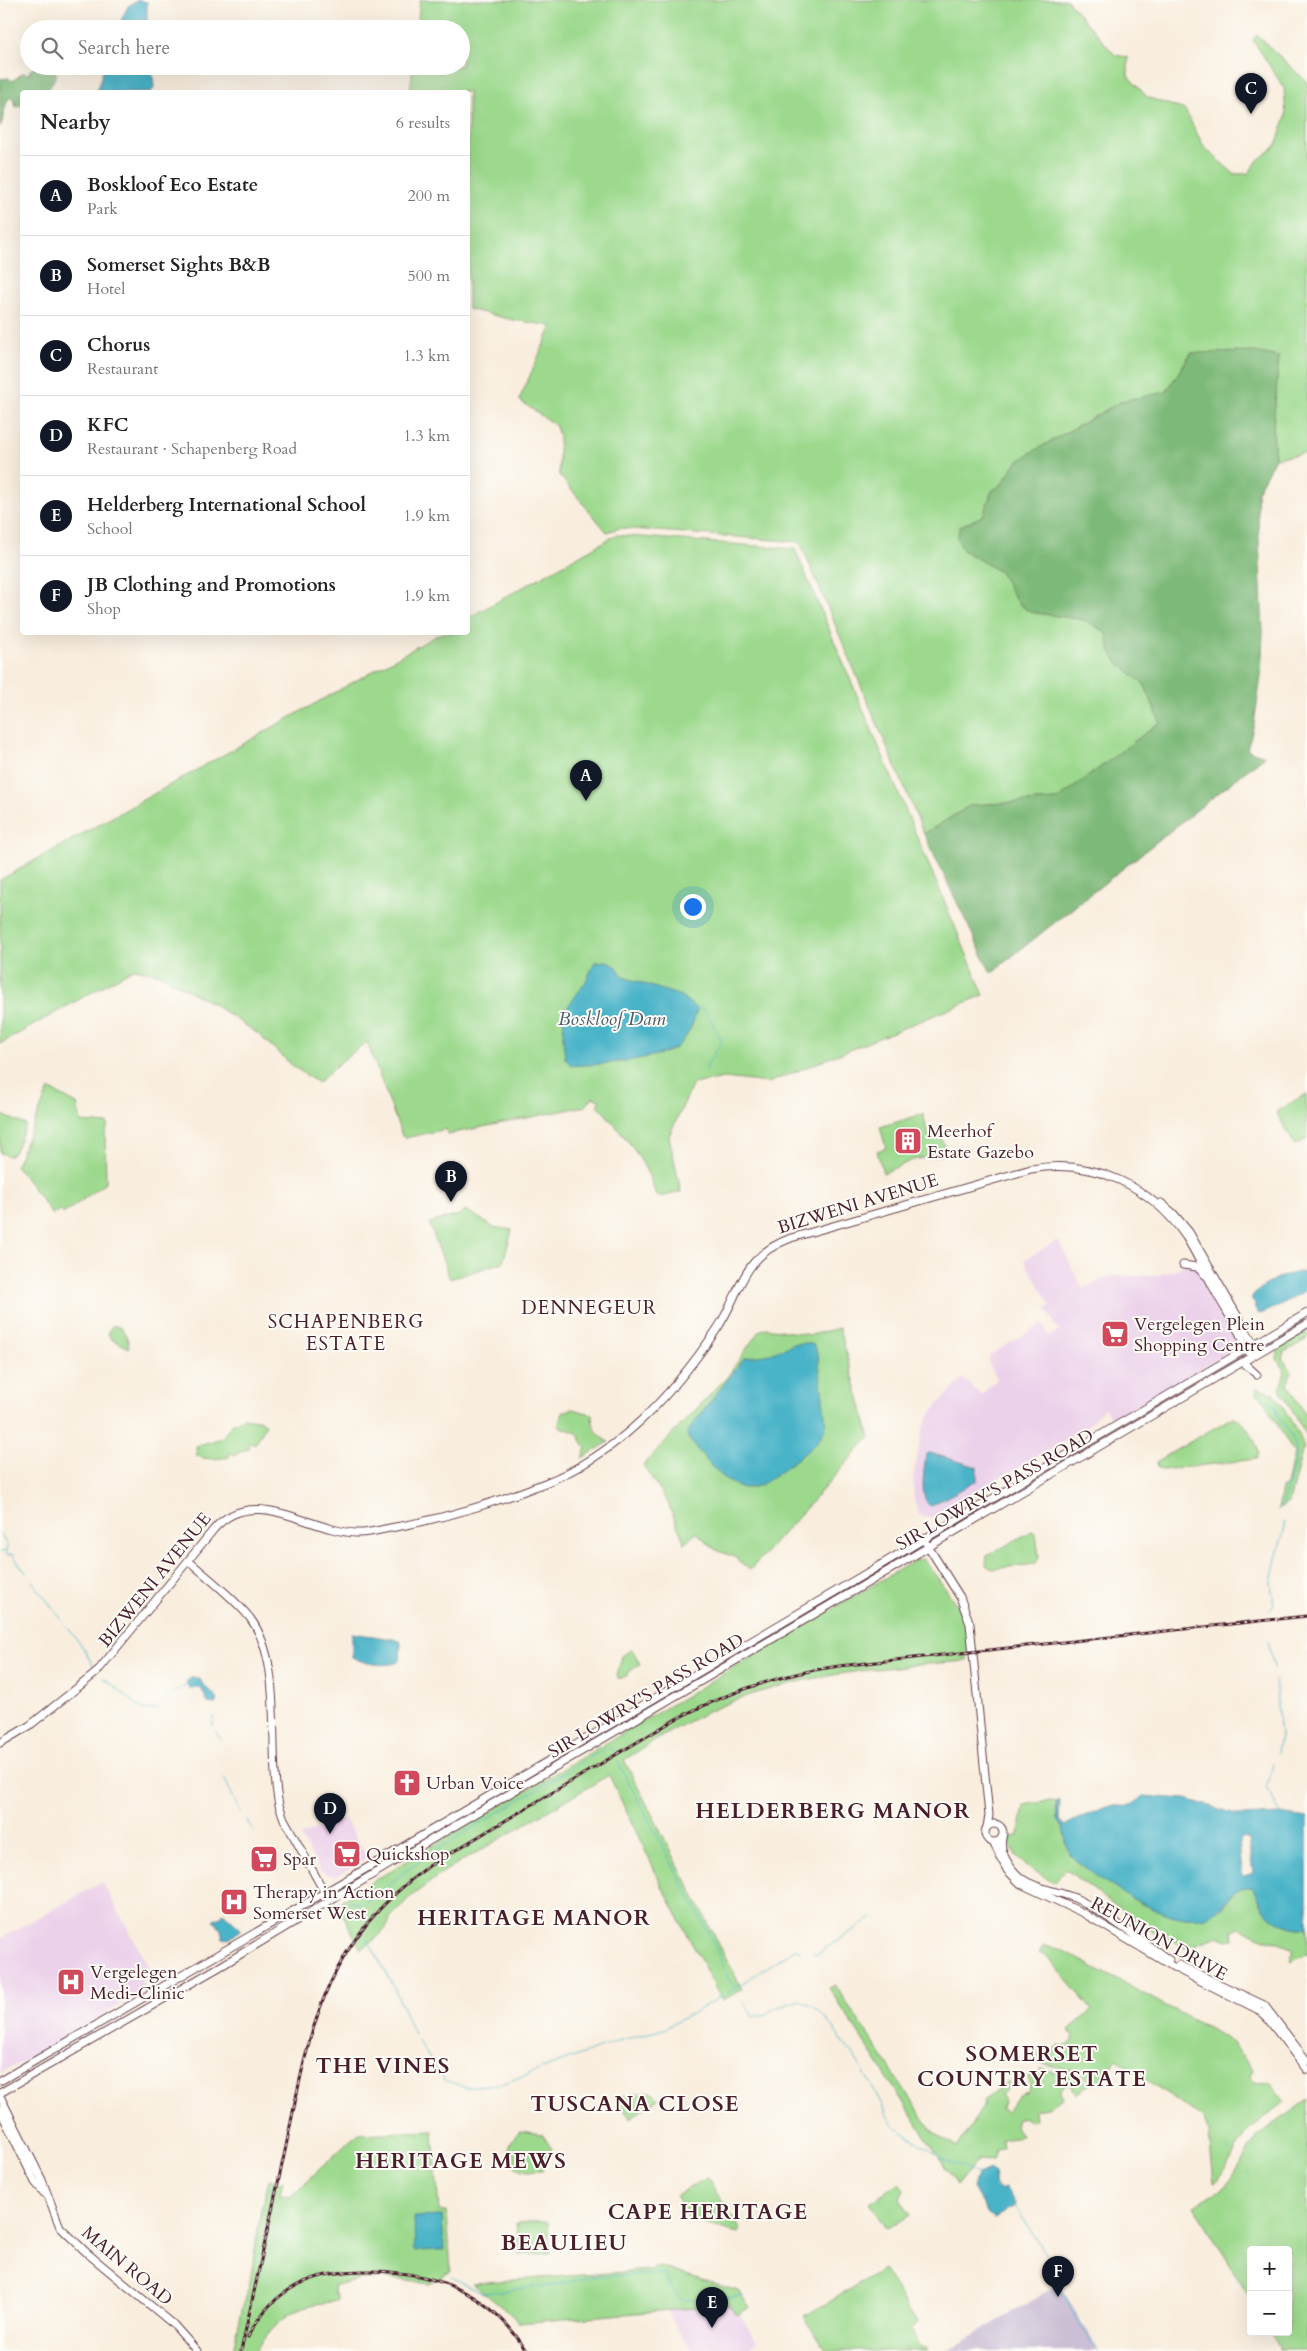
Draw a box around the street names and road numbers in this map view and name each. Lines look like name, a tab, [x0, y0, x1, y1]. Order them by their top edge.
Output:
street label: BIZWENI AVENUE	[775, 1168, 941, 1240]
street label: SIR LOWRY'S PASS ROAD	[892, 1423, 1098, 1557]
street label: BIZWENI AVENUE	[93, 1507, 217, 1653]
street label: SIR LOWRY'S PASS ROAD	[543, 1627, 749, 1765]
street label: REUNION DRIVE	[1086, 1891, 1232, 1987]
street label: MAIN ROAD	[76, 2221, 178, 2311]

